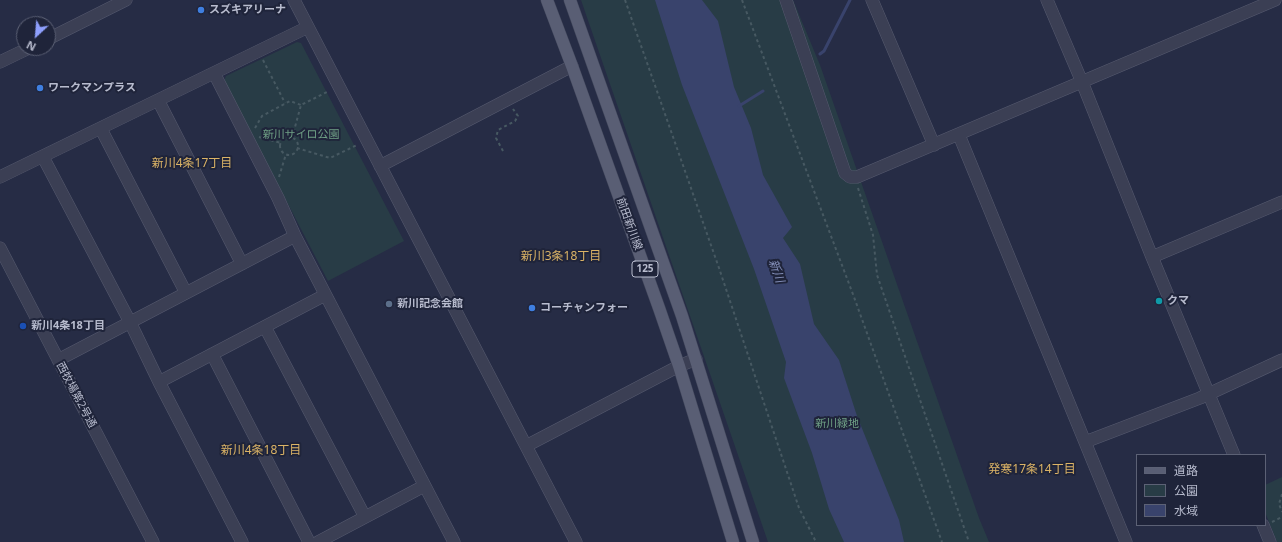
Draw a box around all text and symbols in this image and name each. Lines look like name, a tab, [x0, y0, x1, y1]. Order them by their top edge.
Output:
place label: スズキアリーナ	[209, 3, 286, 17]
marker: スズキアリーナ	[196, 5, 206, 15]
north arrow	[16, 16, 56, 56]
text: N	[24, 38, 38, 55]
place label: ワークマンプラス	[48, 81, 136, 95]
marker: ワークマンプラス	[35, 83, 45, 93]
park label: 新川サイロ公園	[263, 128, 339, 142]
district label: 新川4条17丁目	[152, 157, 232, 171]
street label: 前田新川線	[613, 196, 645, 252]
district label: 新川3条18丁目	[521, 250, 601, 264]
water label: 新川	[765, 257, 787, 285]
road number: 125	[632, 261, 658, 277]
place label: クマ	[1167, 294, 1189, 308]
marker: クマ	[1154, 296, 1164, 306]
place label: 新川記念会館	[397, 297, 463, 311]
marker: 新川記念会館	[384, 299, 394, 309]
place label: コーチャンフォー	[540, 301, 628, 315]
marker: コーチャンフォー	[527, 303, 537, 313]
place label: 新川4条18丁目	[31, 319, 105, 333]
marker: 新川4条18丁目	[18, 321, 28, 331]
street label: 西牧場第2号通	[53, 360, 99, 430]
park label: 新川緑地	[815, 417, 859, 431]
district label: 新川4条18丁目	[221, 444, 301, 458]
legend	[1136, 454, 1266, 526]
text: 道路	[1174, 462, 1198, 479]
district label: 発寒17条14丁目	[988, 463, 1076, 477]
text: 公園	[1174, 482, 1198, 499]
text: 水域	[1174, 502, 1198, 519]

